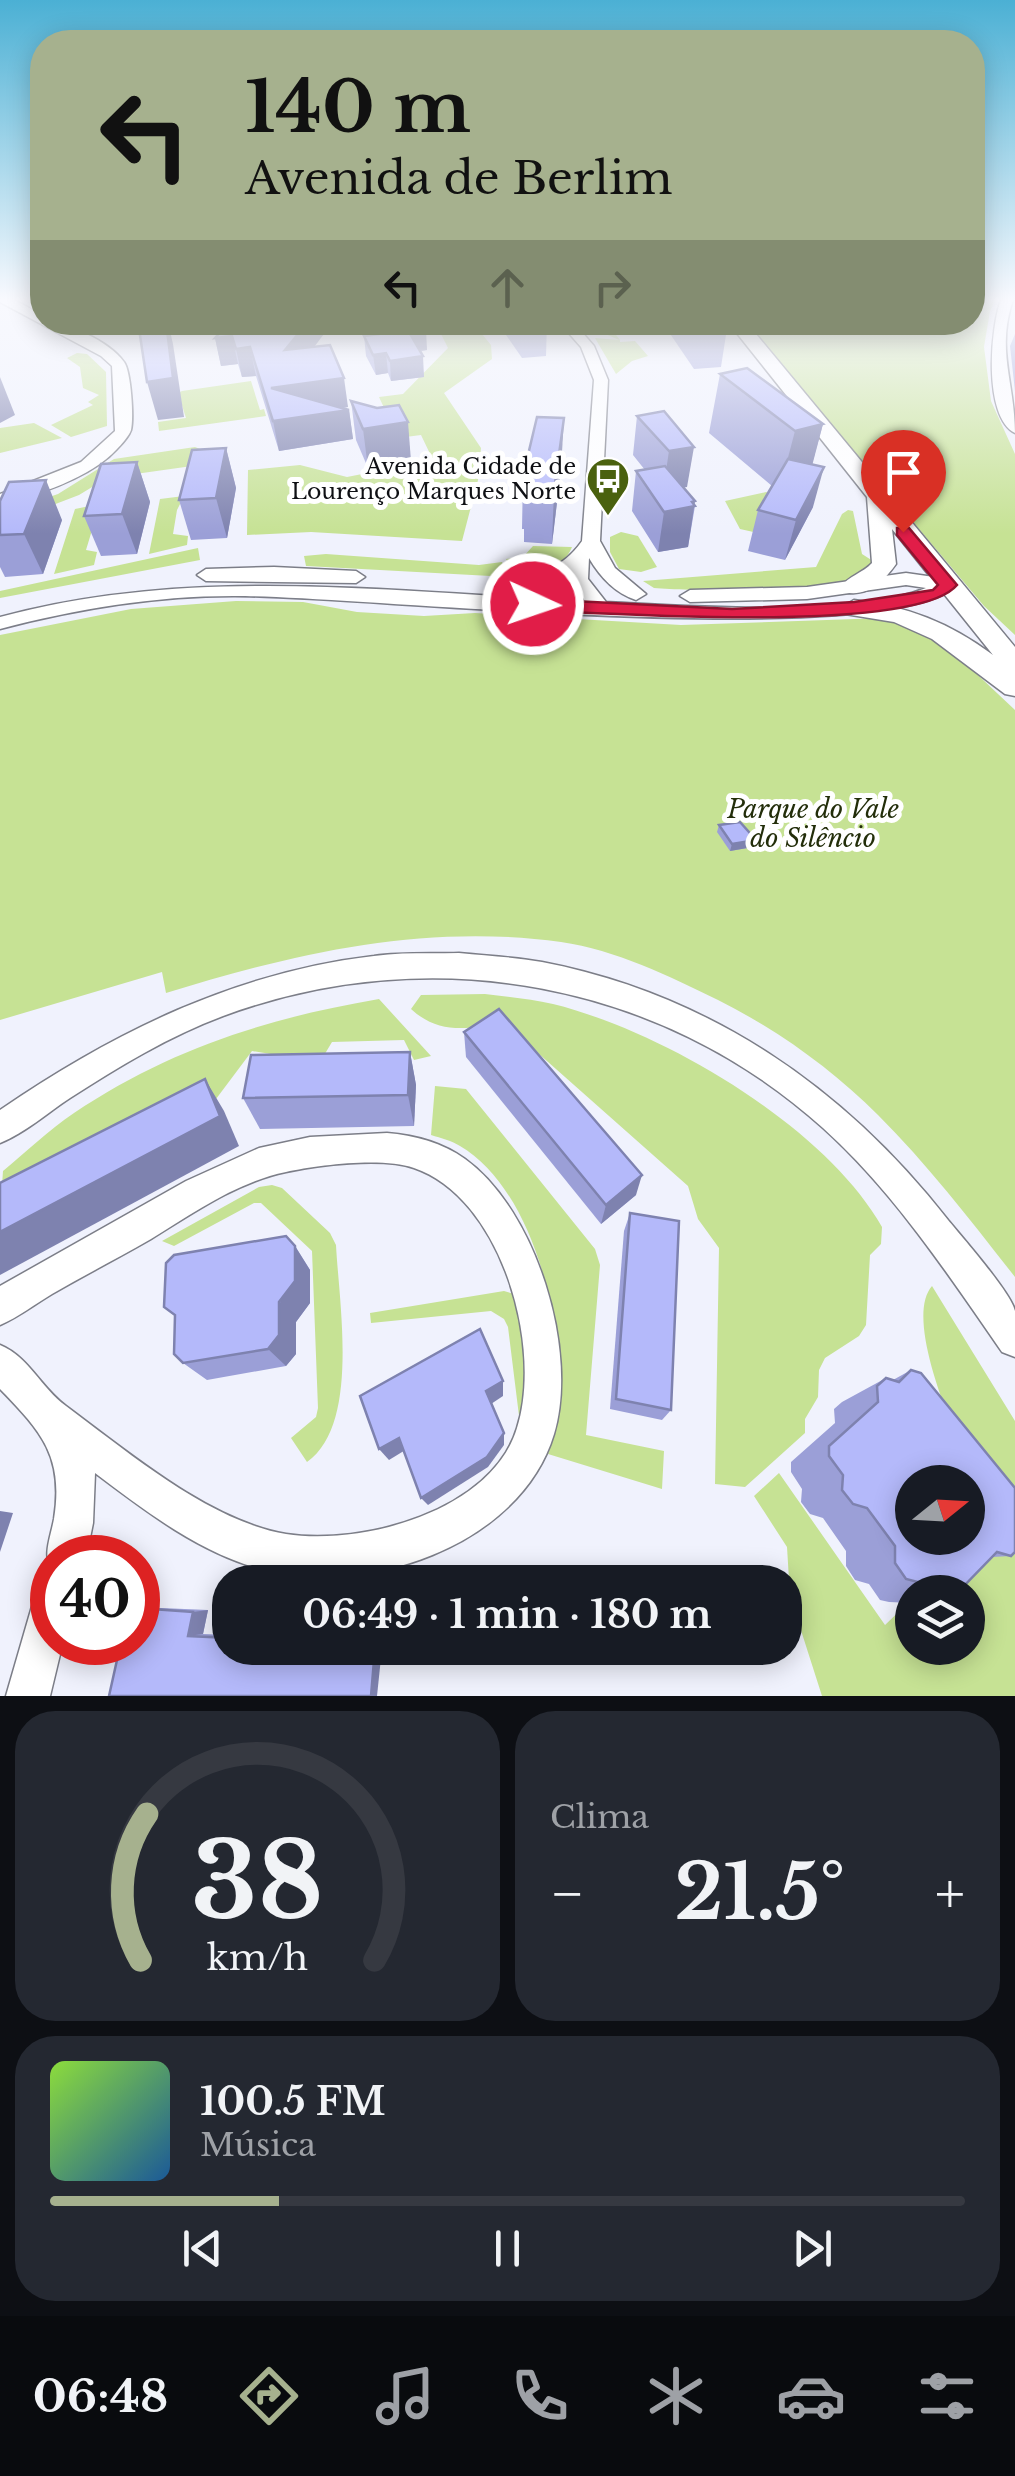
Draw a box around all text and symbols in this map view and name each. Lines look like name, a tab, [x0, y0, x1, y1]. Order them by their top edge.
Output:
text: 140 m	[245, 64, 471, 151]
icon: left	[80, 70, 210, 200]
text: Avenida de Berlim	[245, 150, 673, 206]
icon: left	[375, 260, 430, 315]
icon: ahead	[480, 260, 535, 315]
icon: right	[585, 260, 640, 315]
pin	[861, 430, 946, 533]
icon: arrive	[876, 445, 931, 500]
place label: Avenida Cidade de Lourenço Marques Norte	[291, 453, 576, 505]
bus stop icon: Avenida Cidade de Lourenço Marques Norte	[585, 456, 631, 517]
position arrow	[481, 552, 585, 656]
park label: Parque do Vale do Silêncio	[726, 794, 899, 854]
north arrow	[895, 1465, 985, 1555]
map controls	[895, 1465, 985, 1665]
speed limit sign: 40	[30, 1535, 160, 1665]
button: layers	[895, 1575, 985, 1665]
text: 06:49 · 1 min · 180 m	[302, 1591, 712, 1638]
text: Clima	[550, 1797, 649, 1837]
text: 38	[191, 1817, 324, 1946]
text: 21.5°	[674, 1846, 845, 1939]
text: −	[550, 1860, 585, 1928]
text: +	[935, 1860, 965, 1928]
text: km/h	[207, 1935, 308, 1980]
text: 100.5 FM	[200, 2078, 385, 2125]
text: Música	[200, 2125, 316, 2165]
icon: previous	[175, 2221, 230, 2276]
icon: pause	[480, 2221, 535, 2276]
icon: next	[785, 2221, 840, 2276]
icon: directions	[234, 2361, 304, 2431]
icon: music	[370, 2361, 440, 2431]
icon: phone	[505, 2361, 575, 2431]
icon: climate	[641, 2361, 711, 2431]
icon: car	[776, 2361, 846, 2431]
icon: filters	[912, 2361, 982, 2431]
text: 06:48	[33, 2368, 168, 2424]

